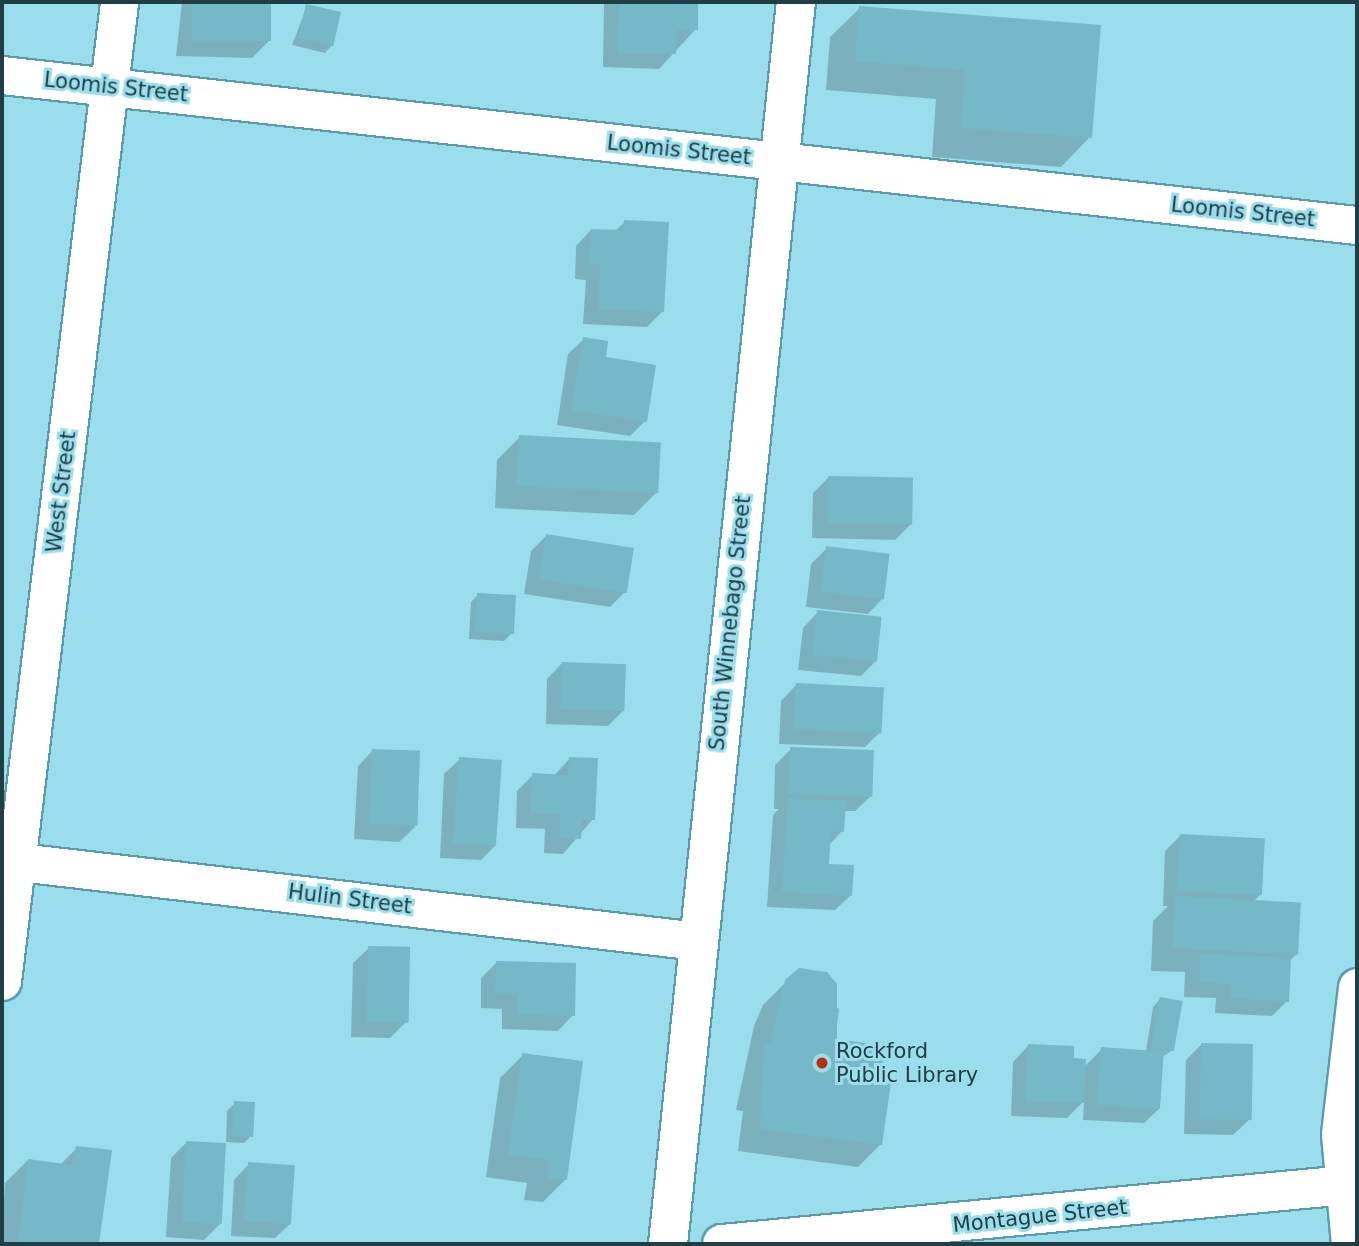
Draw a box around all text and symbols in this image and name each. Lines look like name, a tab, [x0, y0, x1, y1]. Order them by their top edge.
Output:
street label: Loomis Street	[43, 67, 189, 107]
street label: Loomis Street	[606, 130, 752, 170]
street label: Loomis Street	[1170, 192, 1316, 232]
street label: West Street	[41, 430, 81, 554]
street label: South Winnebago Street	[704, 494, 756, 752]
street label: Hulin Street	[287, 879, 413, 919]
place label: Rockford Public Library	[836, 1038, 978, 1088]
marker: Rockford Public Library	[814, 1055, 830, 1071]
street label: Montague Street	[951, 1194, 1129, 1238]

